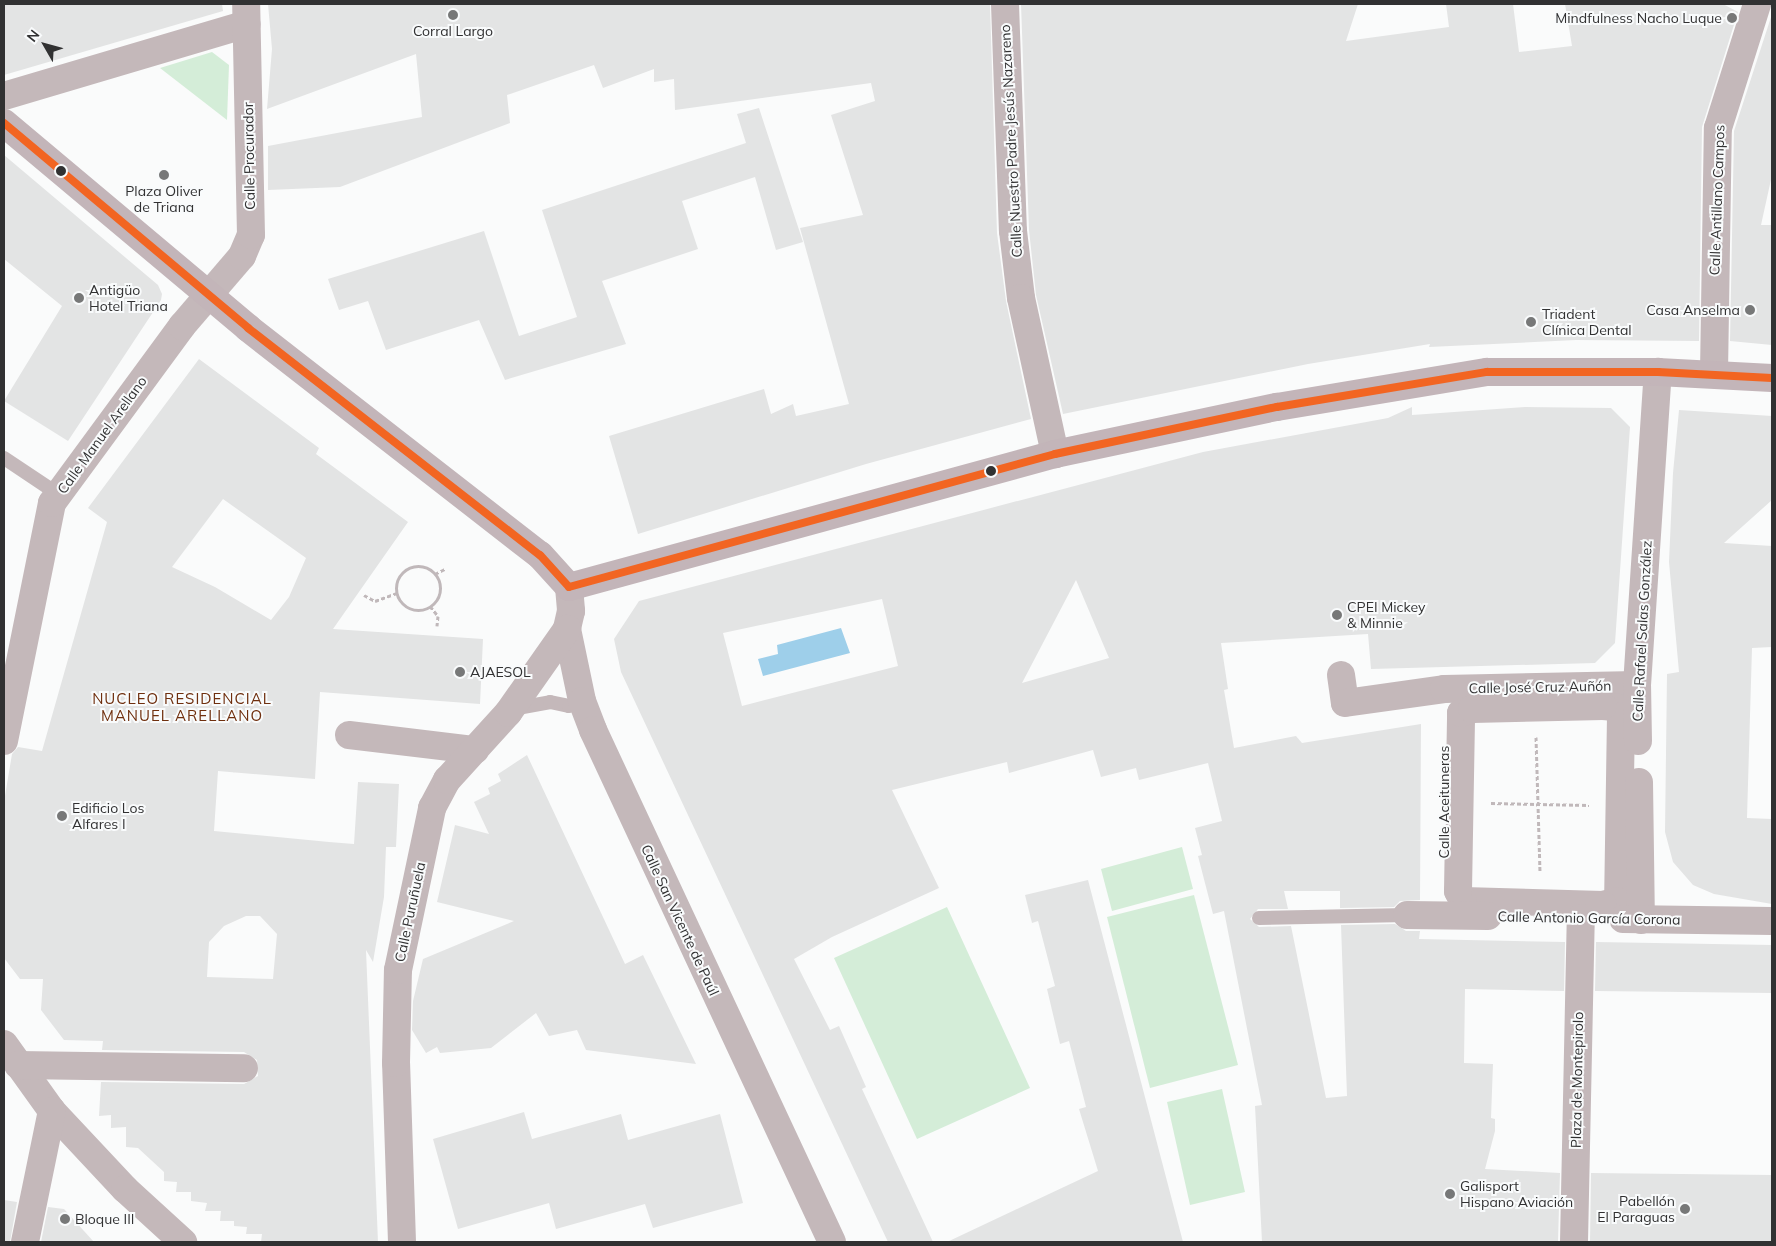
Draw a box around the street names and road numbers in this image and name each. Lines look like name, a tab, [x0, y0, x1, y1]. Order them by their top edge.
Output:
street label: Calle Nuestro Padre Jesús Nazareno	[997, 24, 1025, 258]
street label: Calle Procurador	[240, 102, 258, 210]
street label: Calle Antillano Campos	[1706, 124, 1728, 276]
street label: Calle Manuel Arellano	[54, 373, 150, 497]
street label: Calle Rafael Salas González	[1629, 540, 1655, 722]
street label: Calle José Cruz Auñón	[1468, 677, 1612, 697]
street label: Calle Aceituneras	[1436, 746, 1452, 858]
street label: Calle San Vicente de Paúl	[638, 842, 722, 998]
street label: Calle Puruñuela	[391, 861, 429, 963]
street label: Calle Antonio García Corona	[1497, 908, 1681, 928]
street label: Plaza de Montepirolo	[1567, 1012, 1587, 1148]

